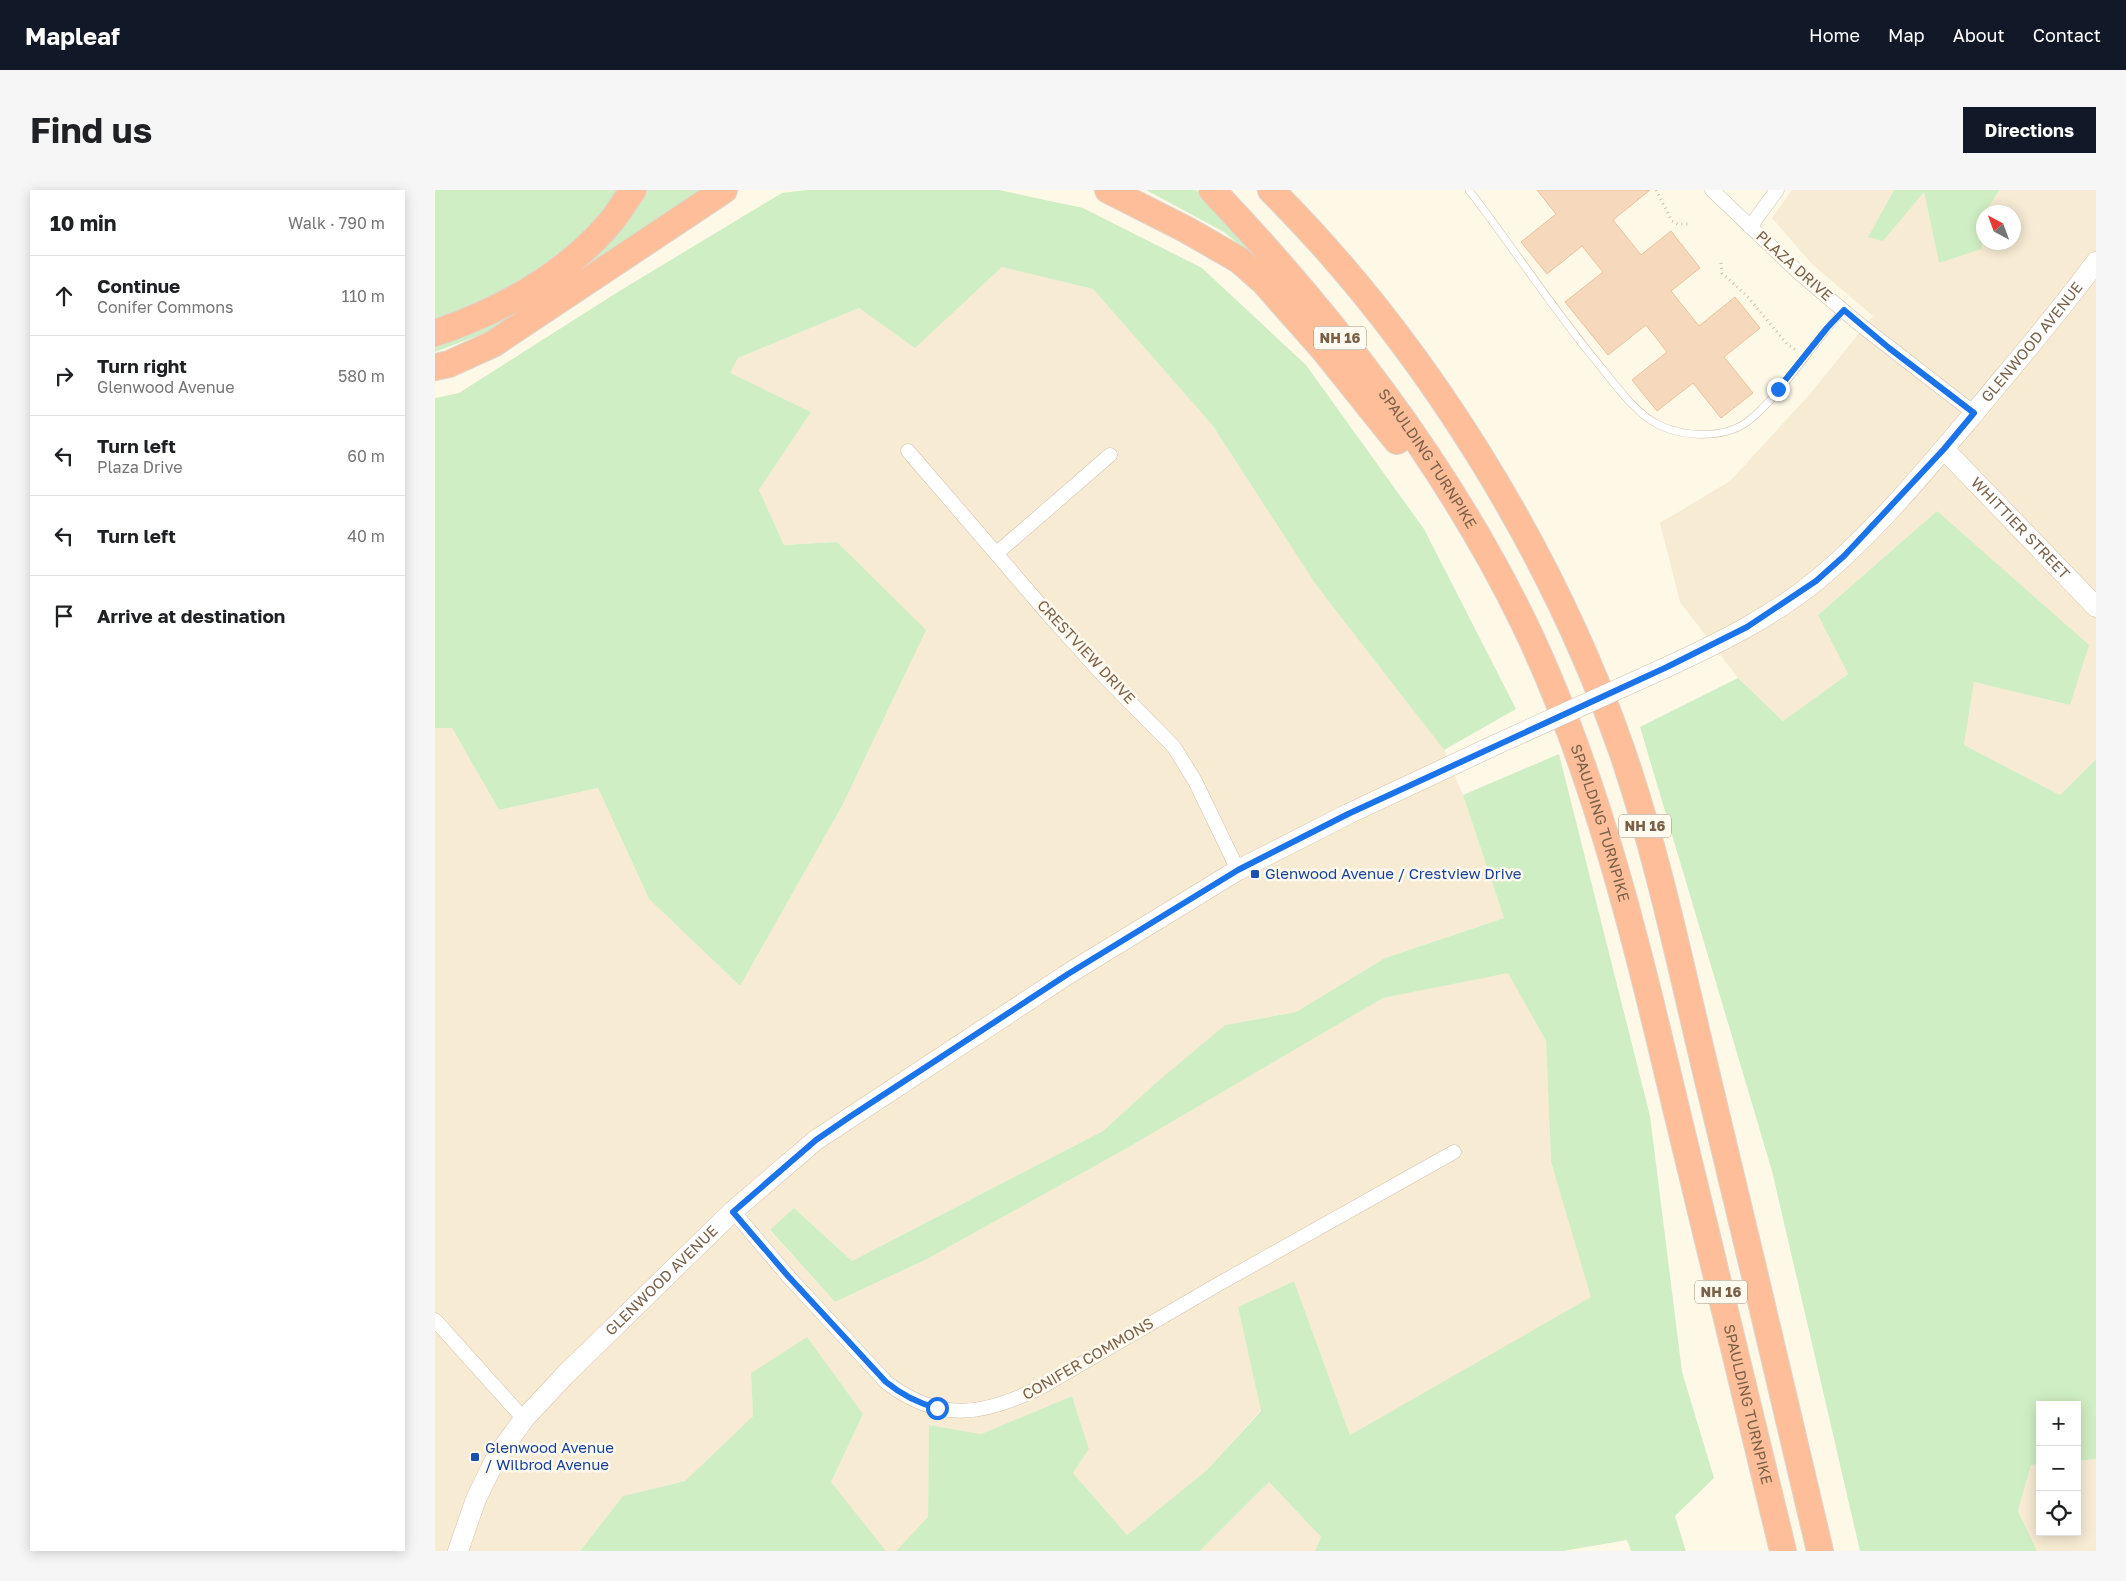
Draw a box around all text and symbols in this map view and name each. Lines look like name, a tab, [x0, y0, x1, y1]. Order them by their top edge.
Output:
text: Mapleaf	[25, 21, 120, 50]
text: Home	[1809, 24, 1860, 46]
text: Map	[1888, 24, 1925, 46]
text: About	[1953, 24, 2005, 46]
text: Contact	[2033, 24, 2101, 46]
button: Directions	[1963, 107, 2096, 153]
text: Find us	[30, 109, 152, 151]
north arrow	[1976, 205, 2021, 250]
text: 10 min	[50, 210, 117, 236]
text: Walk · 790 m	[288, 213, 385, 233]
street label: PLAZA DRIVE	[1753, 226, 1836, 304]
text: Continue	[97, 274, 180, 297]
street label: GLENWOOD AVENUE	[1977, 278, 2086, 405]
icon: ahead	[50, 282, 78, 310]
text: 110 m	[341, 286, 385, 306]
text: Conifer Commons	[97, 297, 234, 317]
road number: NH 16	[1314, 326, 1366, 350]
text: Turn right	[97, 354, 187, 377]
icon: right	[50, 362, 78, 390]
text: 580 m	[338, 366, 385, 386]
text: Glenwood Avenue	[97, 377, 235, 397]
route end	[1767, 378, 1790, 401]
street label: SPAULDING TURNPIKE	[1375, 385, 1481, 532]
text: Turn left	[97, 434, 176, 457]
icon: left	[50, 442, 78, 470]
text: 60 m	[347, 446, 385, 466]
text: Plaza Drive	[97, 457, 183, 477]
street label: WHITTIER STREET	[1968, 473, 2074, 582]
icon: left	[50, 522, 78, 550]
text: Turn left	[97, 524, 176, 547]
text: 40 m	[347, 526, 385, 546]
street label: CRESTVIEW DRIVE	[1034, 596, 1139, 707]
icon: arrive	[50, 602, 78, 630]
text: Arrive at destination	[97, 604, 285, 627]
street label: SPAULDING TURNPIKE	[1567, 741, 1634, 904]
road number: NH 16	[1619, 814, 1671, 838]
place label: Glenwood Avenue / Crestview Drive	[1265, 864, 1522, 882]
marker: Glenwood Avenue / Crestview Drive	[1249, 868, 1261, 880]
street label: GLENWOOD AVENUE	[601, 1221, 721, 1339]
road number: NH 16	[1695, 1280, 1747, 1304]
street label: CONIFER COMMONS	[1019, 1313, 1156, 1403]
street label: SPAULDING TURNPIKE	[1721, 1322, 1777, 1486]
route start	[926, 1397, 949, 1420]
map controls	[2036, 1401, 2081, 1536]
button: +	[2036, 1401, 2081, 1446]
place label: Glenwood Avenue / Wilbrod Avenue	[485, 1438, 614, 1473]
button: −	[2036, 1446, 2081, 1491]
marker: Glenwood Avenue / Wilbrod Avenue	[469, 1451, 481, 1463]
button: locate	[2036, 1491, 2081, 1536]

